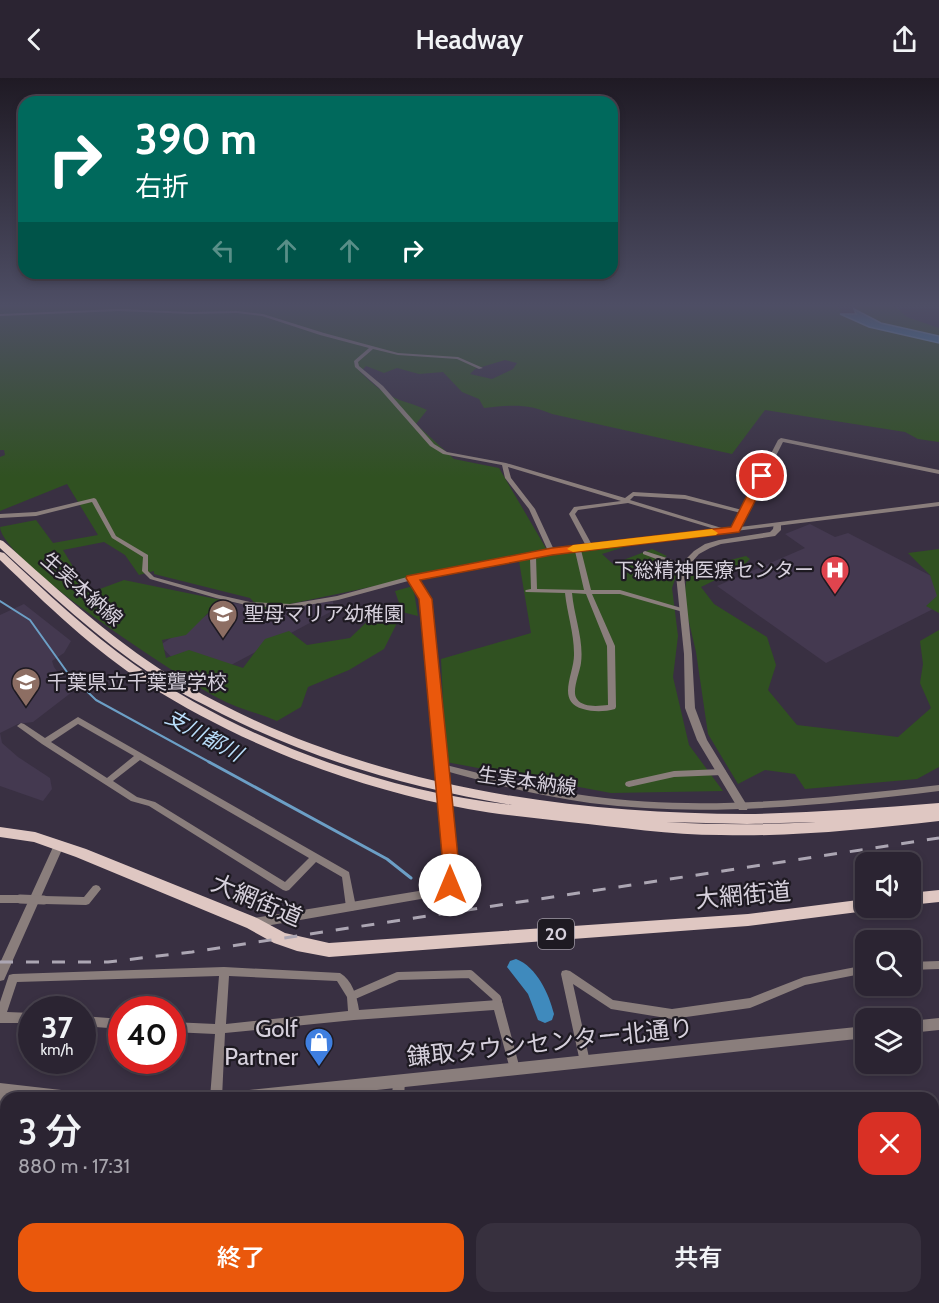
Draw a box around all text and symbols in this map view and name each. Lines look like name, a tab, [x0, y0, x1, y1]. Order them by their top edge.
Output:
icon: back	[18, 23, 51, 56]
text: Headway	[416, 23, 523, 56]
icon: share	[888, 23, 921, 56]
text: 390 m	[135, 113, 257, 165]
icon: right	[36, 120, 114, 198]
text: 右折	[135, 170, 189, 203]
icon: left	[207, 234, 240, 267]
icon: ahead	[270, 234, 303, 267]
icon: ahead	[333, 234, 366, 267]
icon: right	[396, 234, 429, 267]
pin	[736, 450, 787, 501]
icon: arrive	[745, 459, 778, 492]
street label: 生実本納線	[36, 547, 128, 631]
hospital icon: 下総精神医療センター	[819, 554, 851, 596]
place label: 下総精神医療センター	[614, 558, 814, 582]
school or university icon: 聖母マリア幼稚園	[207, 598, 239, 640]
place label: 聖母マリア幼稚園	[244, 602, 404, 626]
school or university icon: 千葉県立千葉聾学校	[10, 666, 42, 708]
place label: 千葉県立千葉聾学校	[47, 670, 227, 694]
water label: 支川都川	[161, 704, 249, 767]
street label: 生実本納線	[476, 762, 578, 800]
map controls	[855, 852, 921, 1074]
button: sound	[855, 852, 921, 918]
position arrow	[418, 853, 482, 917]
street label: 大網街道	[207, 868, 307, 932]
street label: 大網街道	[694, 876, 792, 914]
road number: 20	[538, 919, 574, 949]
button: search	[855, 930, 921, 996]
speed limit sign: 40	[108, 996, 186, 1074]
button: layers	[855, 1008, 921, 1074]
text: 37	[41, 1009, 73, 1046]
street label: 鎌取タウンセンター北通り	[405, 1013, 695, 1071]
place label: Golf Partner	[224, 1014, 298, 1071]
shop icon: Golf Partner	[303, 1026, 335, 1068]
text: km/h	[41, 1041, 73, 1059]
text: 3 分	[18, 1109, 82, 1153]
button: close	[858, 1112, 921, 1175]
text: 880 m · 17:31	[18, 1154, 130, 1178]
button: 終了	[18, 1223, 464, 1292]
button: 共有	[476, 1223, 921, 1292]

